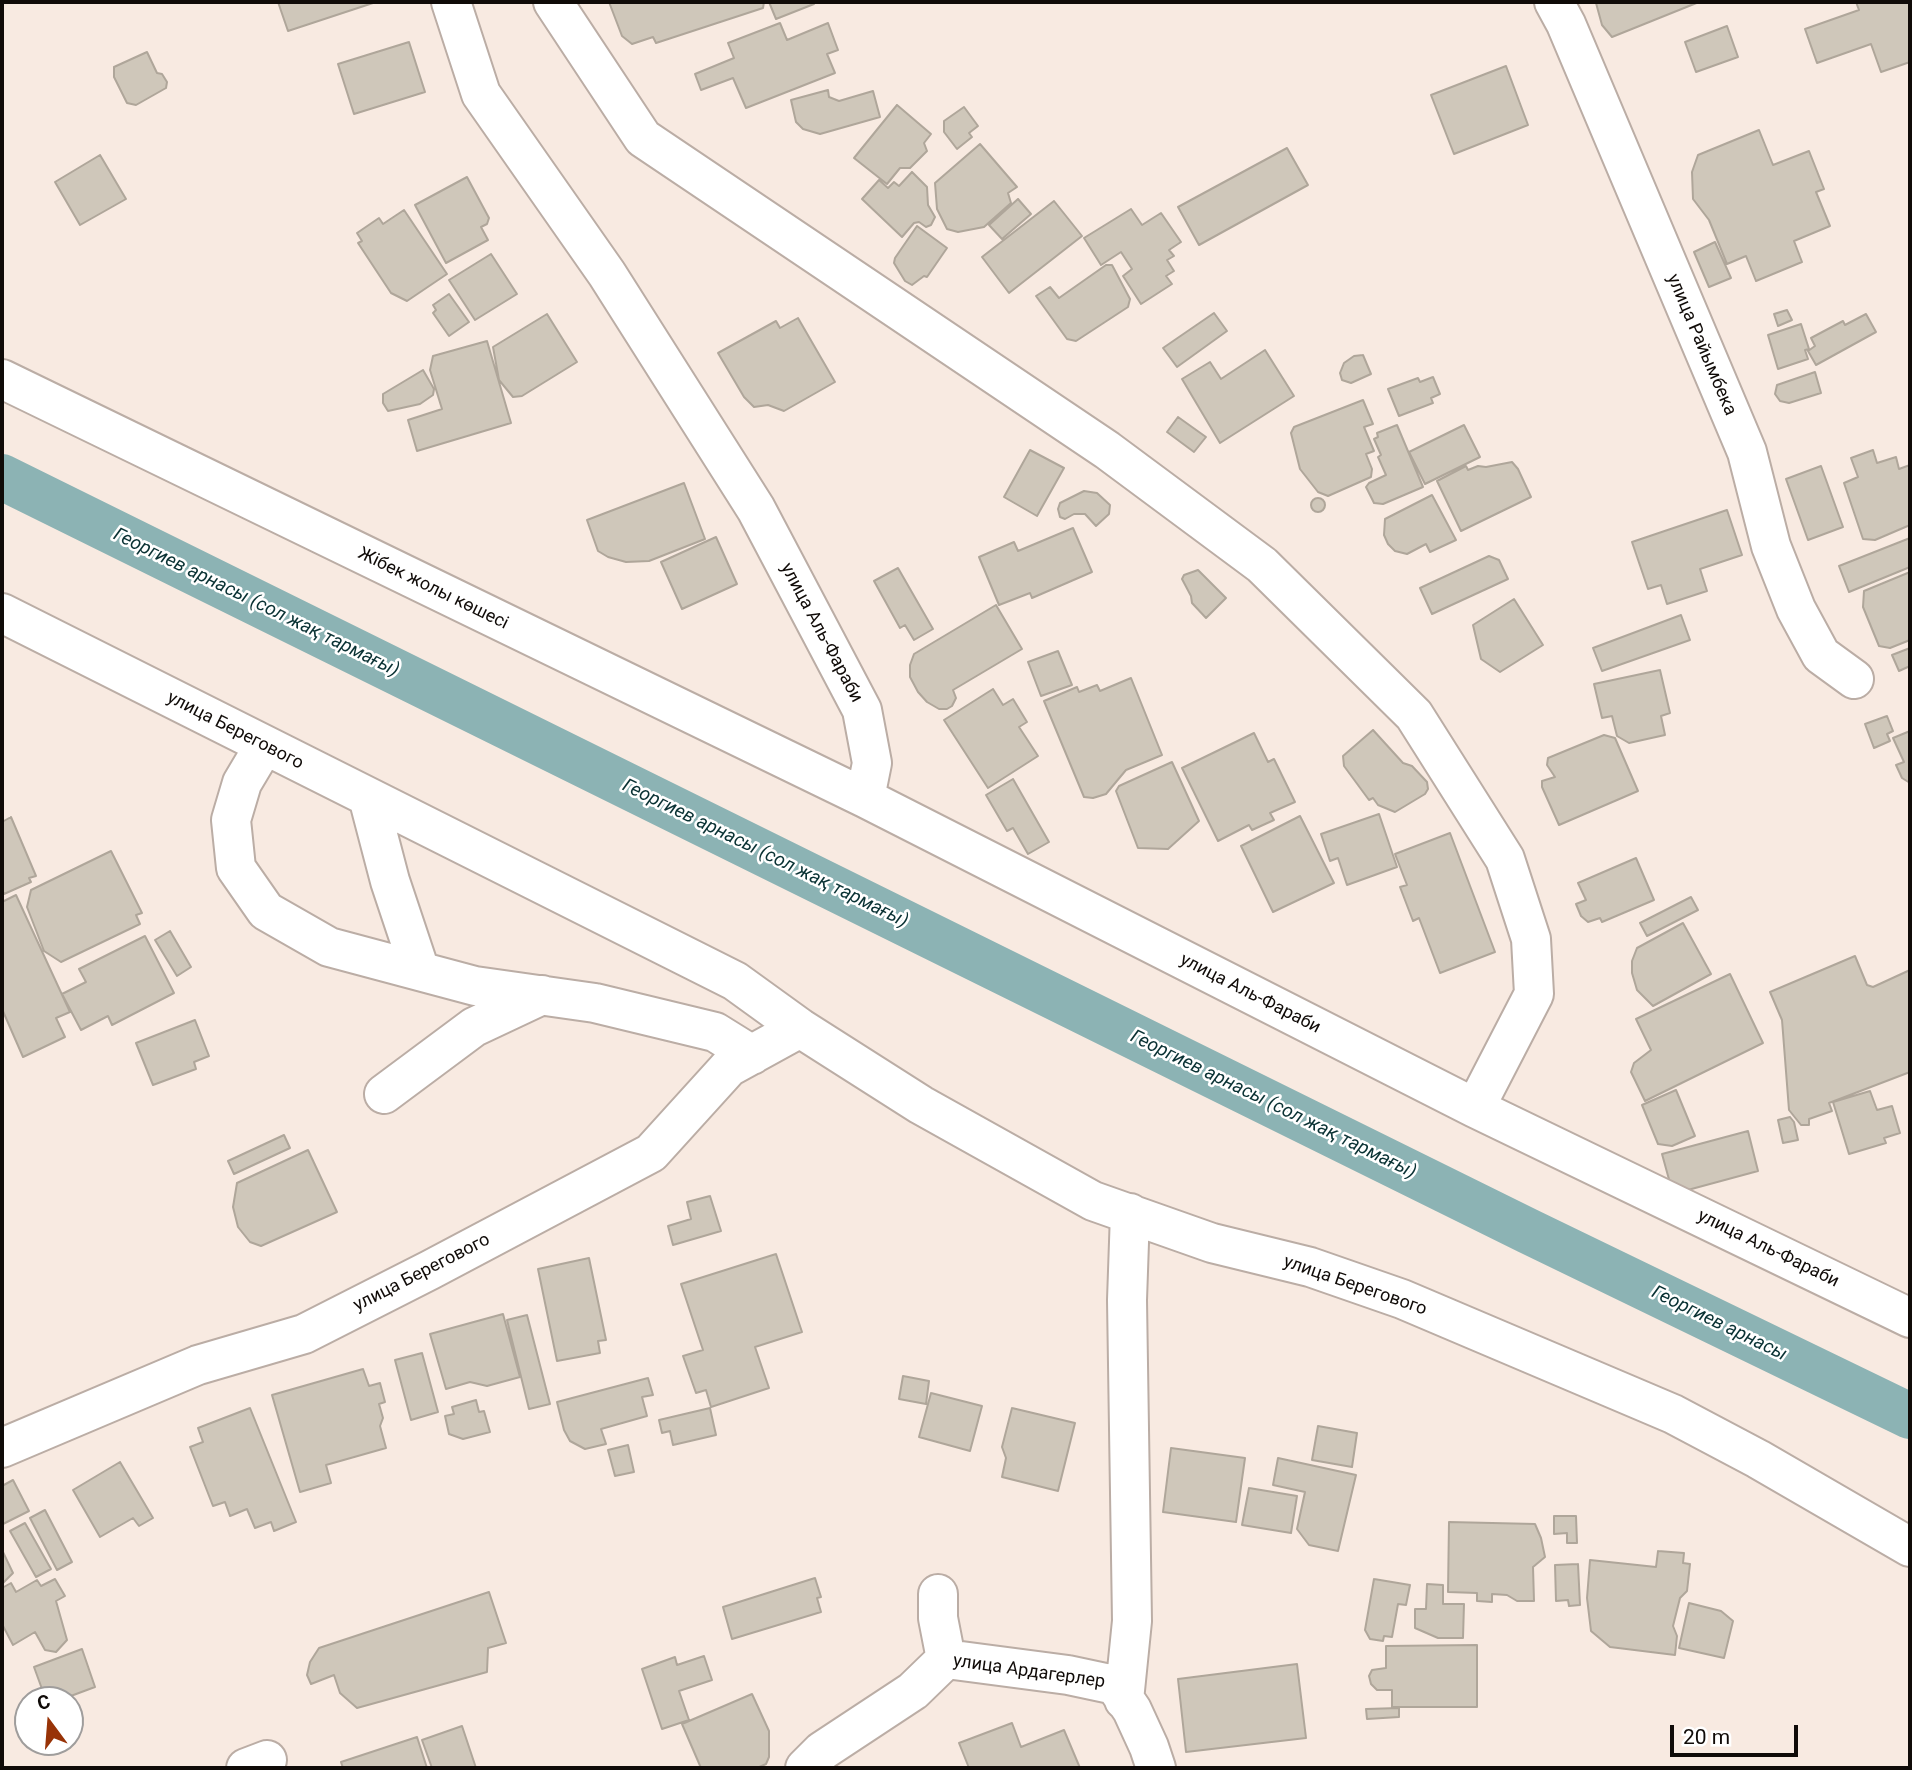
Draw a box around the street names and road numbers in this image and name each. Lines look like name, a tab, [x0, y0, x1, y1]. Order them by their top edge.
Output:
street label: улица Райымбека	[1661, 271, 1741, 419]
street label: Жібек жолы көшесі	[354, 543, 512, 635]
street label: улица Аль-Фараби	[775, 560, 867, 706]
street label: улица Берегового	[163, 687, 307, 775]
street label: улица Аль-Фараби	[1176, 949, 1324, 1039]
street label: улица Аль-Фараби	[1694, 1205, 1842, 1293]
street label: улица Берегового	[350, 1229, 494, 1317]
street label: улица Берегового	[1280, 1251, 1430, 1321]
street label: улица Ардагерлер	[952, 1651, 1106, 1693]

